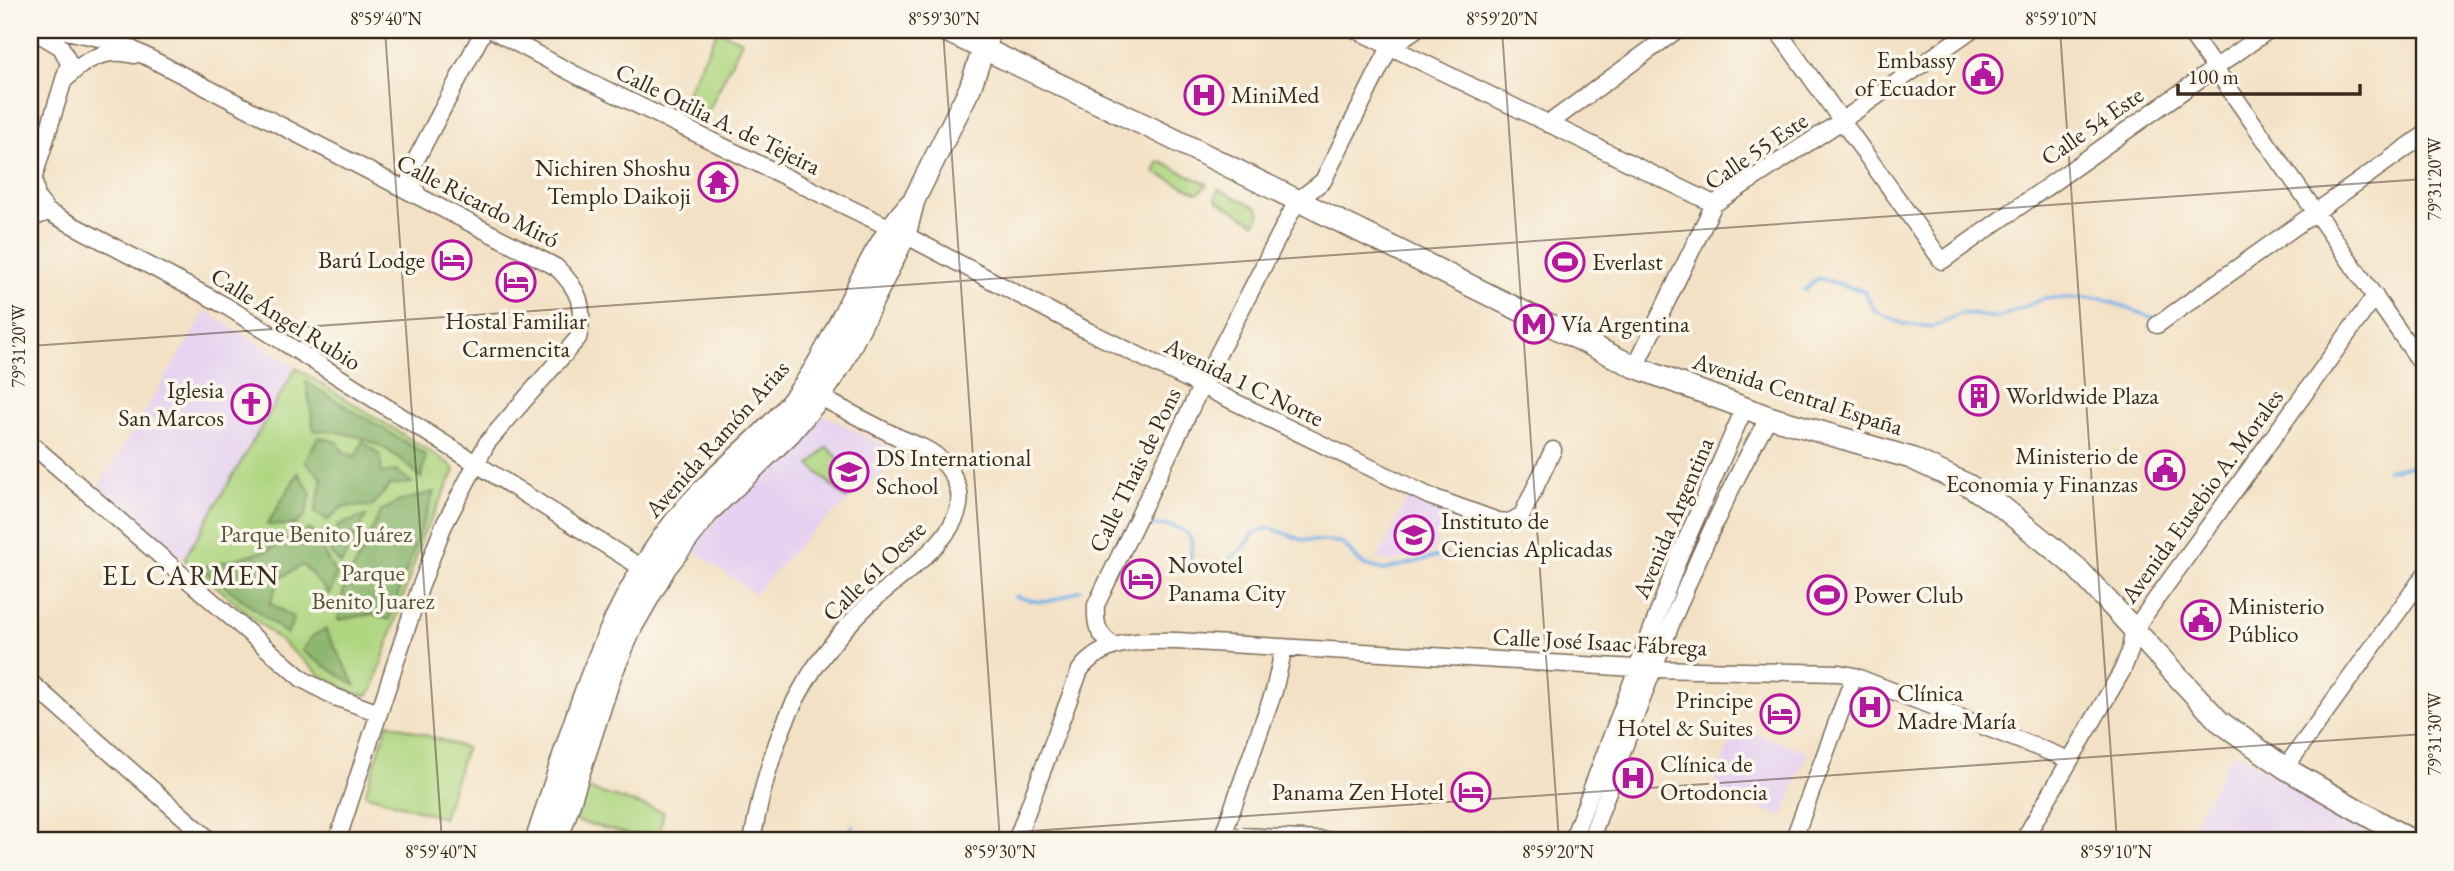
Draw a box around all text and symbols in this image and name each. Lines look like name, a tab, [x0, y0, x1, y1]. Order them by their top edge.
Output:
text: 8°59'40"N	[350, 7, 423, 30]
text: 8°59'30"N	[908, 7, 981, 30]
text: 8°59'20"N	[1466, 7, 1539, 30]
text: 8°59'10"N	[2025, 7, 2098, 30]
place label: Embassy of Ecuador	[1855, 44, 1956, 103]
scale bar	[2178, 52, 2360, 96]
public building icon: Embassy of Ecuador	[1962, 53, 2004, 95]
street label: Calle Otilia A. de Tejeira	[611, 55, 826, 182]
text: 100 m	[2188, 63, 2239, 90]
hospital icon: MiniMed	[1183, 74, 1225, 116]
place label: MiniMed	[1231, 79, 1320, 110]
street label: Calle 54 Este	[2034, 79, 2149, 172]
street label: Calle 55 Este	[1698, 105, 1813, 197]
text: 79°31'20"W	[2423, 137, 2446, 221]
street label: Calle Ricardo Miró	[392, 146, 565, 255]
place label: Nichiren Shoshu Templo Daikoji	[535, 152, 691, 211]
temple icon: Nichiren Shoshu Templo Daikoji	[697, 161, 739, 203]
hotel icon: Barú Lodge	[431, 239, 473, 281]
sports icon: Everlast	[1544, 241, 1586, 283]
place label: Barú Lodge	[318, 244, 425, 275]
place label: Everlast	[1592, 246, 1663, 277]
street label: Calle Ángel Rubio	[205, 260, 367, 377]
hotel icon: Hostal Familiar Carmencita	[495, 261, 537, 303]
metro station icon: Vía Argentina	[1513, 303, 1555, 345]
text: 79°31'20"W	[7, 304, 30, 388]
place label: Hostal Familiar Carmencita	[445, 305, 587, 364]
place label: Vía Argentina	[1561, 308, 1690, 339]
street label: Avenida 1 C Norte	[1159, 329, 1329, 433]
street label: Avenida Central España	[1688, 345, 1908, 442]
street label: Avenida Ramón Arias	[637, 353, 796, 525]
place label: Iglesia San Marcos	[118, 374, 224, 433]
building icon: Worldwide Plaza	[1958, 375, 2000, 417]
place label: Worldwide Plaza	[2006, 380, 2159, 411]
street label: Calle Thais de Pons	[1081, 382, 1188, 557]
street label: Avenida Eusebio A. Morales	[2113, 382, 2290, 610]
church icon: Iglesia San Marcos	[230, 383, 272, 425]
street label: Avenida Argentina	[1624, 432, 1721, 604]
place label: Ministerio de Economia y Finanzas	[1946, 440, 2138, 499]
place label: DS International School	[876, 442, 1032, 501]
public building icon: Ministerio de Economia y Finanzas	[2144, 449, 2186, 491]
school or university icon: DS International School	[828, 451, 870, 493]
place label: Instituto de Ciencias Aplicadas	[1441, 505, 1613, 564]
street label: Calle 61 Oeste	[815, 513, 932, 628]
school or university icon: Instituto de Ciencias Aplicadas	[1393, 514, 1435, 556]
park label: Parque Benito Juárez	[220, 518, 412, 549]
place label: Novotel Panama City	[1168, 549, 1286, 608]
district label: EL CARMEN	[102, 557, 280, 593]
park label: Parque Benito Juarez	[311, 557, 435, 616]
hotel icon: Novotel Panama City	[1120, 558, 1162, 600]
sports icon: Power Club	[1806, 574, 1848, 616]
place label: Power Club	[1854, 579, 1963, 610]
place label: Ministerio Público	[2228, 590, 2325, 649]
public building icon: Ministerio Público	[2180, 599, 2222, 641]
street label: Calle José Isaac Fábrega	[1492, 620, 1708, 663]
place label: Clínica Madre María	[1897, 677, 2017, 736]
place label: Principe Hotel & Suites	[1617, 684, 1753, 743]
hospital icon: Clínica Madre María	[1849, 686, 1891, 728]
text: 79°31'30"W	[2423, 692, 2446, 776]
hotel icon: Principe Hotel & Suites	[1759, 693, 1801, 735]
place label: Clínica de Ortodoncia	[1660, 748, 1768, 807]
hospital icon: Clínica de Ortodoncia	[1612, 757, 1654, 799]
hotel icon: Panama Zen Hotel	[1450, 771, 1492, 813]
place label: Panama Zen Hotel	[1272, 776, 1444, 807]
text: 8°59'40"N	[405, 840, 478, 863]
text: 8°59'30"N	[964, 840, 1037, 863]
text: 8°59'20"N	[1522, 840, 1595, 863]
text: 8°59'10"N	[2080, 840, 2153, 863]

